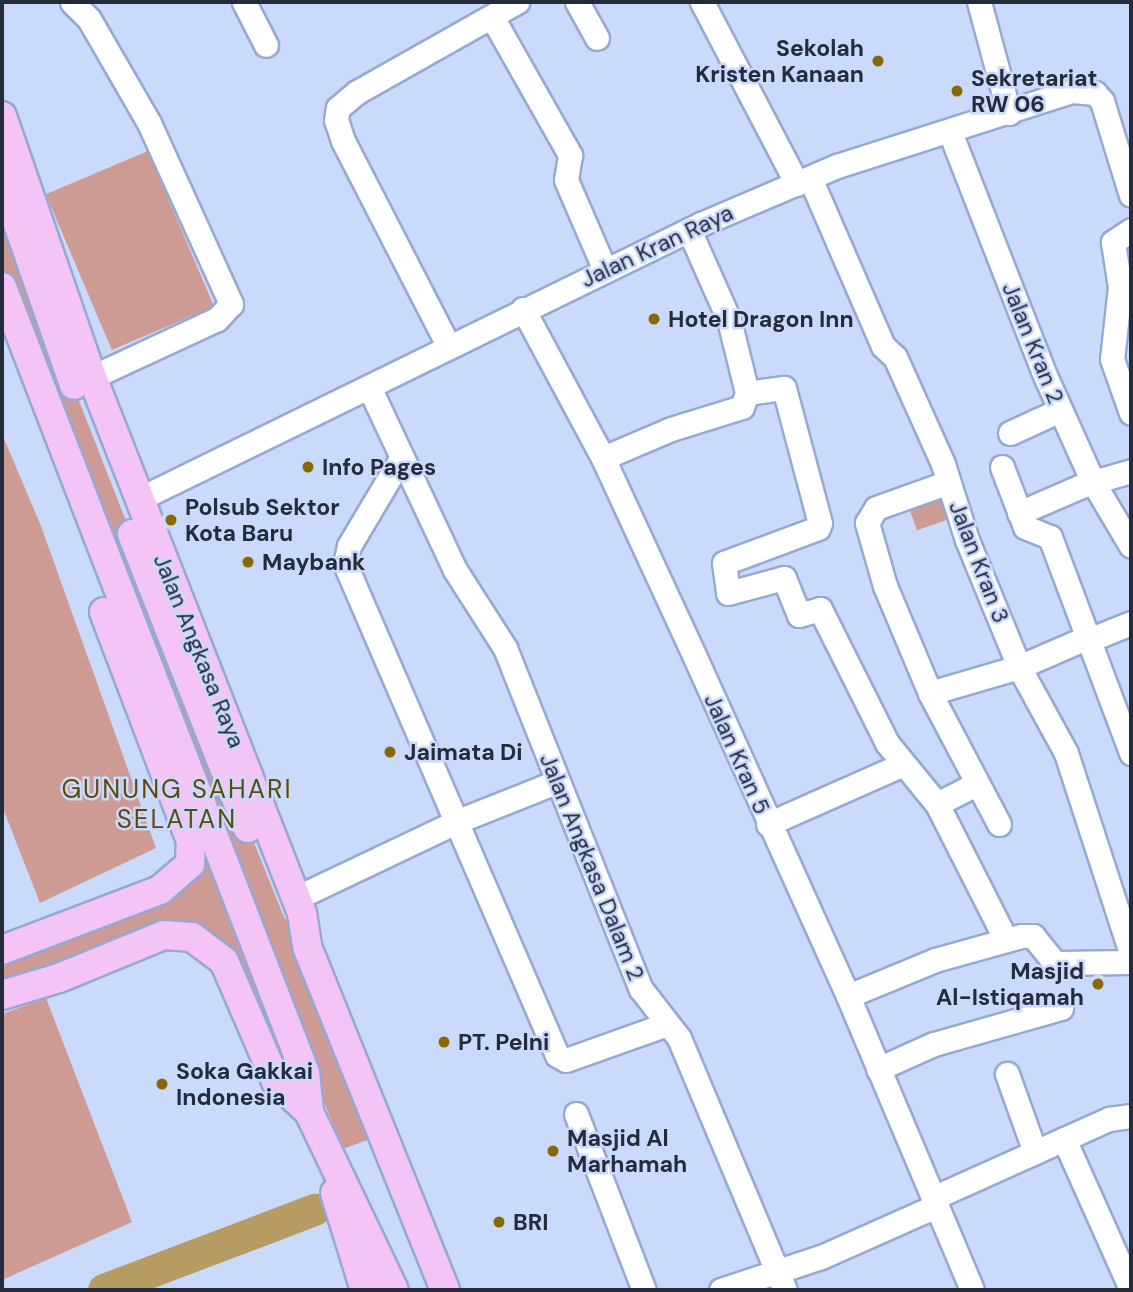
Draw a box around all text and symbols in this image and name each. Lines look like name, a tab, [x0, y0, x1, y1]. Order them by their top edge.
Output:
place label: Sekolah Kristen Kanaan	[695, 34, 864, 88]
marker: Sekolah Kristen Kanaan	[870, 53, 886, 69]
place label: Sekretariat RW 06	[971, 64, 1097, 118]
marker: Sekretariat RW 06	[949, 83, 965, 99]
street label: Jalan Kran Raya	[576, 199, 738, 293]
street label: Jalan Kran 2	[996, 278, 1070, 408]
place label: Hotel Dragon Inn	[668, 305, 854, 333]
marker: Hotel Dragon Inn	[646, 311, 662, 327]
place label: Info Pages	[322, 453, 436, 481]
marker: Info Pages	[300, 459, 316, 475]
place label: Polsub Sektor Kota Baru	[185, 493, 340, 547]
street label: Jalan Kran 3	[943, 497, 1015, 627]
marker: Polsub Sektor Kota Baru	[163, 512, 179, 528]
place label: Maybank	[262, 548, 365, 576]
street label: Jalan Angkasa Raya	[148, 550, 250, 752]
marker: Maybank	[240, 554, 256, 570]
street label: Jalan Kran 5	[698, 690, 776, 818]
place label: Jaimata Di	[404, 738, 523, 766]
marker: Jaimata Di	[382, 744, 398, 760]
street label: Jalan Angkasa Dalam 2	[534, 749, 650, 985]
district label: GUNUNG SAHARI SELATAN	[63, 774, 291, 836]
place label: Masjid Al-Istiqamah	[936, 957, 1084, 1011]
marker: Masjid Al-Istiqamah	[1090, 976, 1106, 992]
place label: PT. Pelni	[458, 1028, 549, 1056]
marker: PT. Pelni	[436, 1034, 452, 1050]
place label: Soka Gakkai Indonesia	[176, 1057, 313, 1111]
marker: Soka Gakkai Indonesia	[154, 1076, 170, 1092]
place label: Masjid Al Marhamah	[567, 1124, 687, 1178]
marker: Masjid Al Marhamah	[545, 1143, 561, 1159]
place label: BRI	[513, 1208, 548, 1236]
marker: BRI	[491, 1214, 507, 1230]

